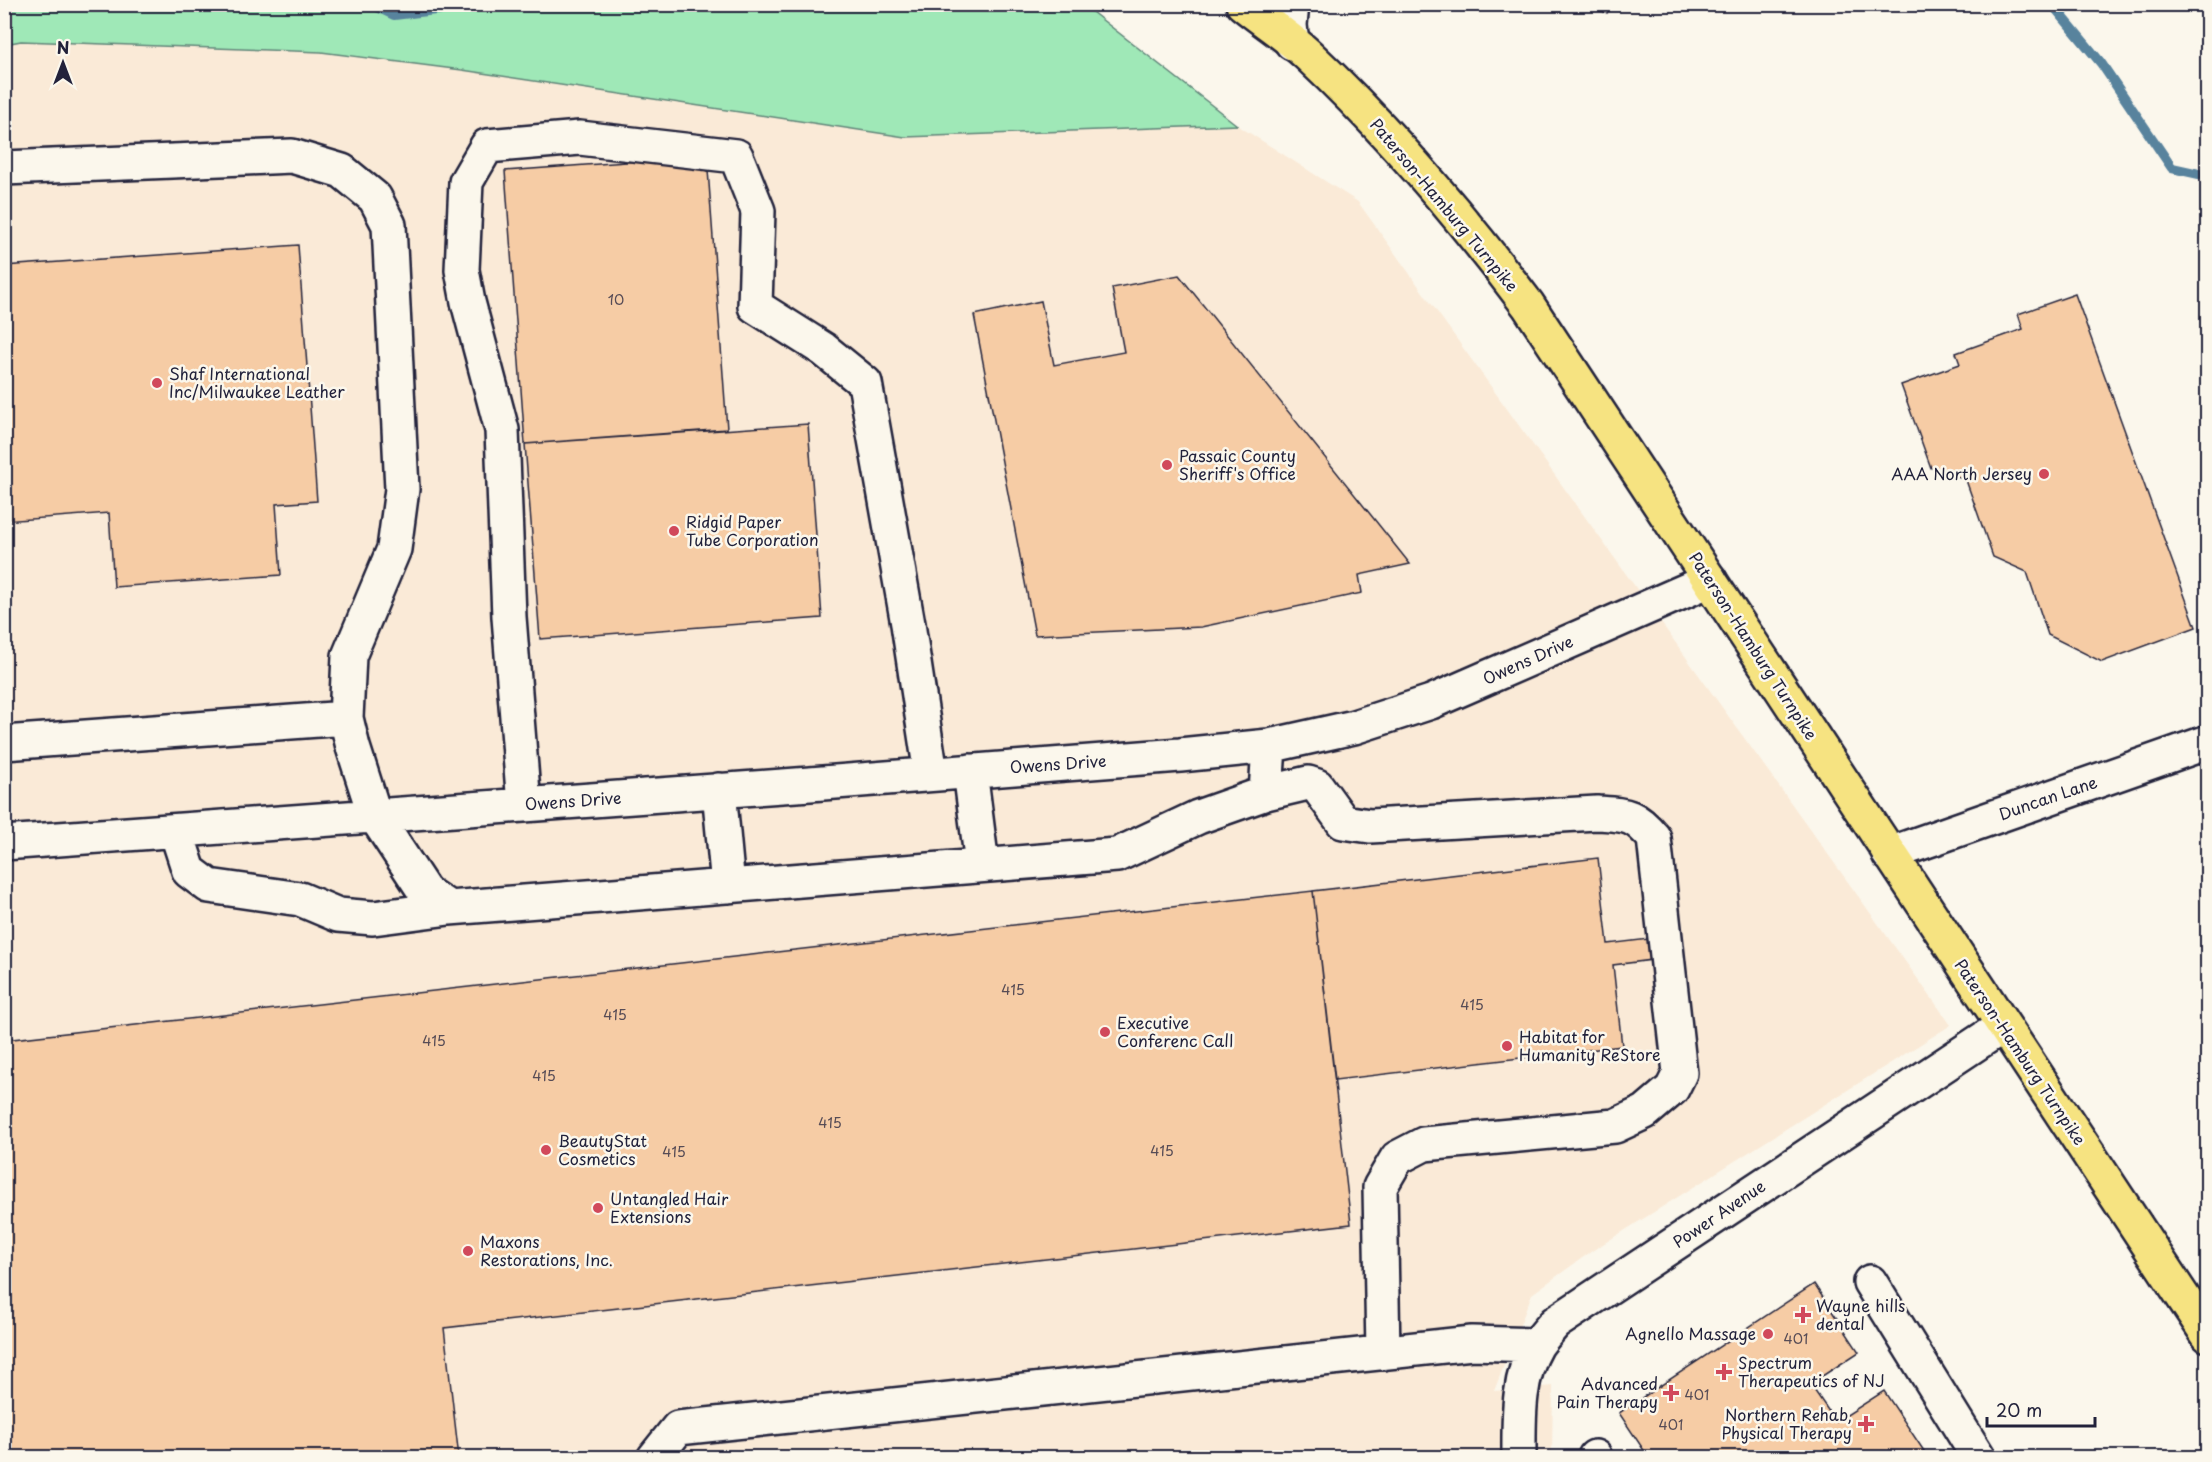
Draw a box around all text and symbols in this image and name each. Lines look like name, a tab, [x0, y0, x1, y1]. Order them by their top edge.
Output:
north arrow	[33, 33, 93, 93]
text: N	[57, 35, 69, 59]
street label: Paterson-Hamburg Turnpike	[1365, 112, 1525, 296]
house number: 10	[608, 289, 624, 310]
place label: Shaf International Inc/Milwaukee Leather	[169, 361, 345, 403]
marker: Shaf International Inc/Milwaukee Leather	[150, 376, 164, 390]
place label: Passaic County Sheriff's Office	[1179, 443, 1296, 485]
marker: Passaic County Sheriff's Office	[1160, 458, 1174, 472]
place label: AAA North Jersey	[1891, 461, 2032, 485]
marker: AAA North Jersey	[2037, 467, 2051, 481]
place label: Ridgid Paper Tube Corporation	[686, 509, 819, 551]
marker: Ridgid Paper Tube Corporation	[667, 524, 681, 538]
street label: Paterson-Hamburg Turnpike	[1684, 547, 1824, 744]
street label: Owens Drive	[1479, 628, 1577, 690]
street label: Owens Drive	[1009, 748, 1107, 778]
street label: Duncan Lane	[1995, 769, 2100, 825]
street label: Owens Drive	[524, 785, 622, 815]
street label: Paterson-Hamburg Turnpike	[1949, 954, 2092, 1149]
house number: 415	[1001, 979, 1025, 1000]
house number: 415	[1460, 994, 1484, 1015]
house number: 415	[603, 1004, 627, 1025]
place label: Executive Conferenc Call	[1117, 1010, 1233, 1052]
place label: Habitat for Humanity ReStore	[1519, 1024, 1661, 1066]
marker: Executive Conferenc Call	[1098, 1025, 1112, 1039]
house number: 415	[422, 1030, 446, 1051]
marker: Habitat for Humanity ReStore	[1500, 1039, 1514, 1053]
house number: 415	[532, 1065, 556, 1086]
house number: 415	[818, 1112, 842, 1133]
place label: BeautyStat Cosmetics	[558, 1128, 647, 1170]
house number: 415	[1150, 1140, 1174, 1161]
house number: 415	[662, 1141, 686, 1162]
marker: BeautyStat Cosmetics	[539, 1143, 553, 1157]
street label: Power Avenue	[1667, 1173, 1770, 1253]
place label: Untangled Hair Extensions	[610, 1186, 729, 1228]
marker: Untangled Hair Extensions	[591, 1201, 605, 1215]
place label: Maxons Restorations, Inc.	[480, 1229, 613, 1271]
marker: Maxons Restorations, Inc.	[461, 1244, 475, 1258]
place label: Wayne hills dental	[1816, 1293, 1905, 1335]
marker: Wayne hills dental	[1794, 1306, 1812, 1324]
place label: Agnello Massage	[1625, 1321, 1756, 1345]
marker: Agnello Massage	[1761, 1327, 1775, 1341]
house number: 401	[1784, 1328, 1808, 1349]
place label: Spectrum Therapeutics of NJ	[1738, 1350, 1885, 1392]
marker: Spectrum Therapeutics of NJ	[1715, 1363, 1733, 1381]
place label: Advanced Pain Therapy	[1557, 1371, 1658, 1413]
marker: Advanced Pain Therapy	[1662, 1384, 1680, 1402]
house number: 401	[1685, 1384, 1709, 1405]
scale bar	[1987, 1390, 2095, 1428]
text: 20 m	[1996, 1396, 2042, 1423]
place label: Northern Rehab, Physical Therapy	[1721, 1402, 1852, 1444]
house number: 401	[1659, 1414, 1683, 1435]
marker: Northern Rehab, Physical Therapy	[1857, 1415, 1875, 1433]

